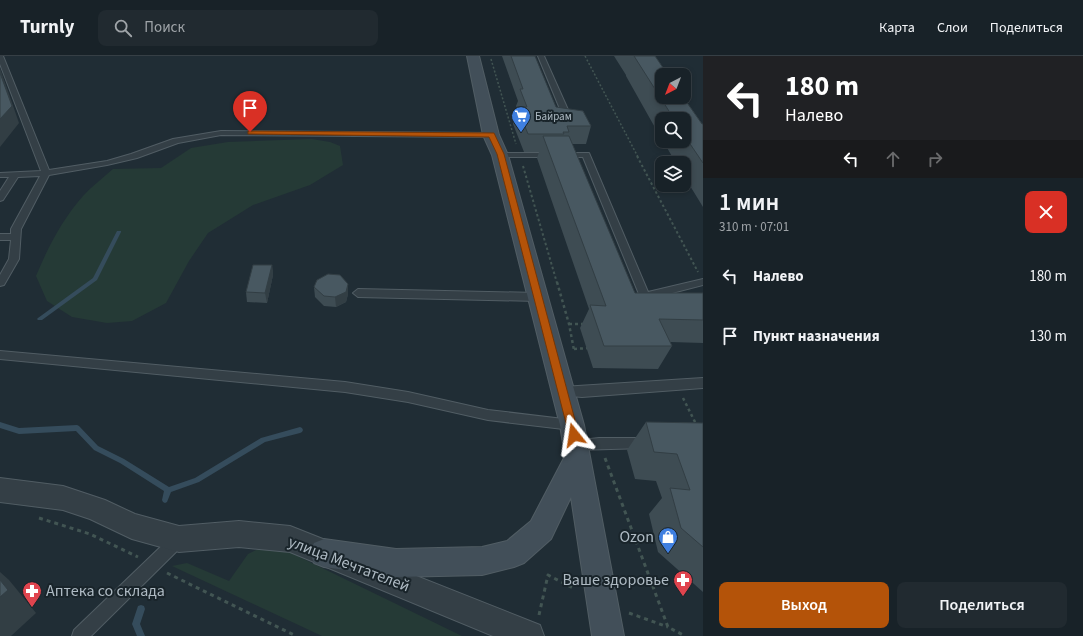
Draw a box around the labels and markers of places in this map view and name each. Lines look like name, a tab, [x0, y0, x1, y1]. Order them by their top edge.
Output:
pin	[233, 91, 267, 132]
supermarket icon: Байрам	[510, 105, 532, 133]
place label: Байрам	[535, 109, 572, 124]
place label: Ozon	[619, 526, 654, 548]
shop icon: Ozon	[657, 526, 679, 554]
place label: Ваше здоровье	[562, 569, 669, 591]
pharmacy icon: Ваше здоровье	[672, 569, 694, 597]
pharmacy icon: Аптека со склада	[21, 580, 43, 608]
place label: Аптека со склада	[46, 580, 165, 602]

